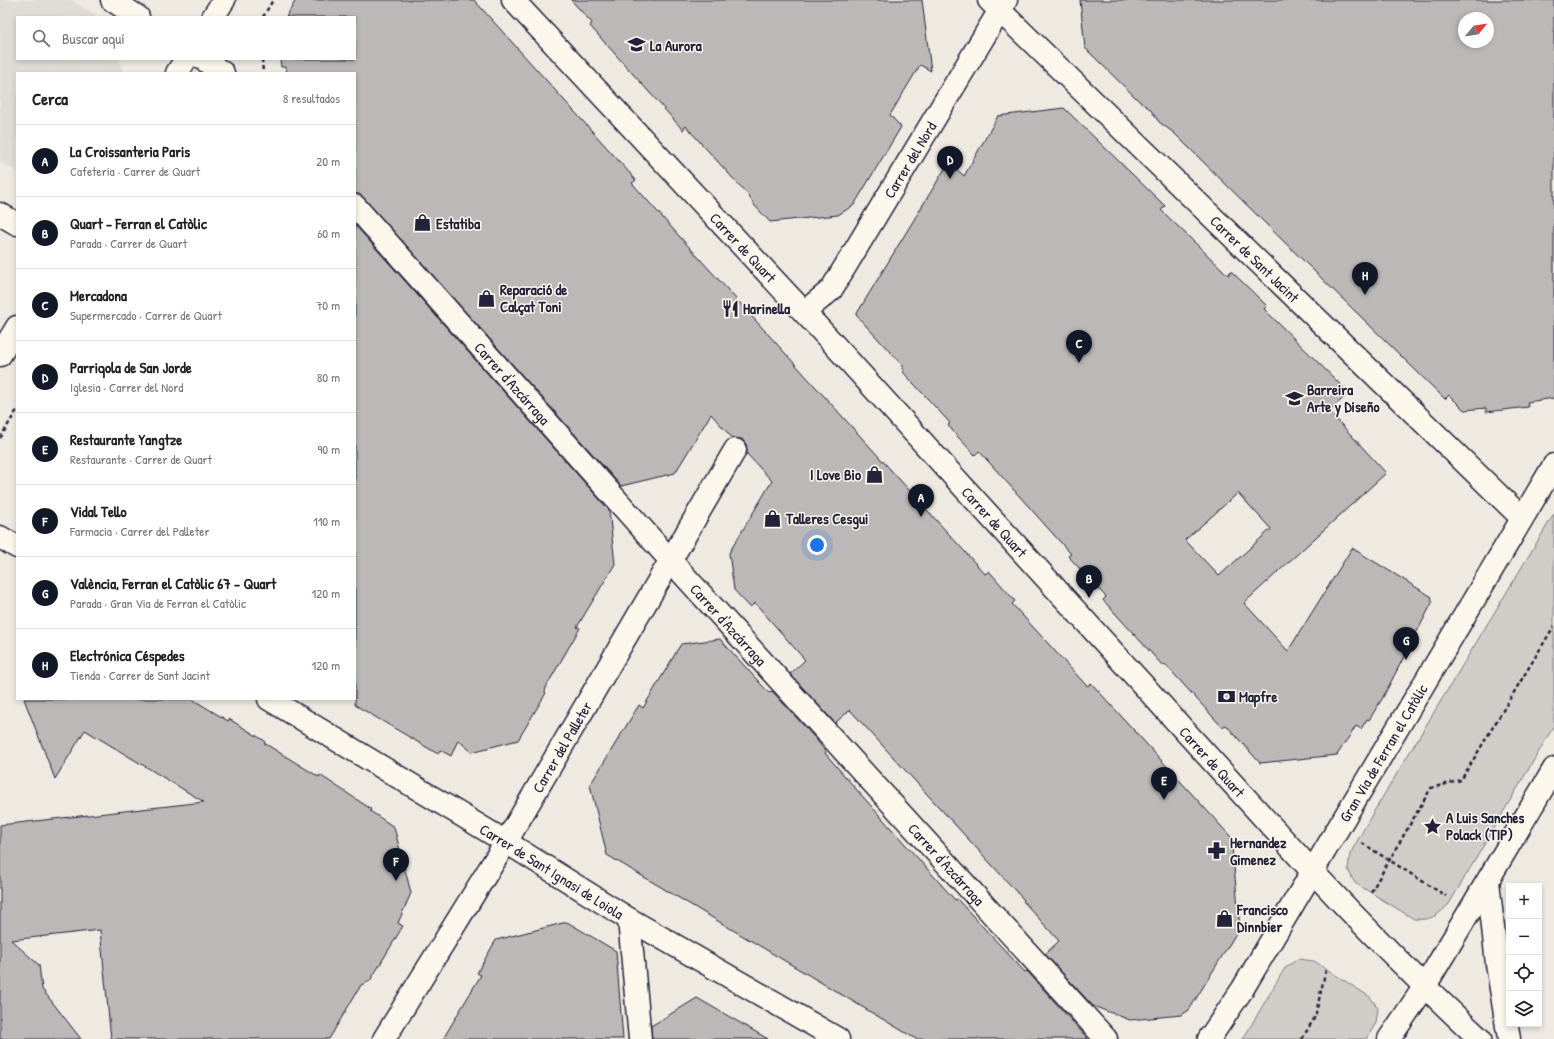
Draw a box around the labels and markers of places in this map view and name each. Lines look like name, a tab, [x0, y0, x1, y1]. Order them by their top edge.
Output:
school or university icon: La Aurora	[627, 35, 647, 55]
place label: La Aurora	[650, 35, 702, 56]
pin: D	[937, 146, 963, 179]
shop icon: Estatiba	[413, 213, 433, 233]
place label: Estatiba	[436, 213, 480, 234]
pin: H	[1352, 262, 1378, 295]
place label: Reparació de Calçat Toni	[500, 279, 567, 317]
shop icon: Reparació de Calçat Toni	[477, 288, 497, 308]
restaurant icon: Harinella	[720, 298, 740, 318]
place label: Harinella	[743, 298, 790, 319]
pin: C	[1066, 330, 1092, 363]
place label: Barreira Arte y Diseño	[1307, 379, 1380, 418]
school or university icon: Barreira Arte y Diseño	[1284, 388, 1304, 408]
place label: I Love Bio	[810, 464, 861, 485]
shop icon: I Love Bio	[864, 464, 884, 484]
pin: A	[908, 484, 934, 517]
shop icon: Talleres Cesgui	[763, 508, 783, 528]
place label: Talleres Cesgui	[785, 508, 868, 530]
pin: B	[1076, 565, 1102, 598]
pin: G	[1393, 627, 1419, 660]
bank icon: Mapfre	[1216, 686, 1236, 706]
place label: Mapfre	[1239, 686, 1277, 708]
pin: E	[1151, 767, 1177, 800]
place label: A Luis Sanches Polack (TIP)	[1446, 807, 1525, 845]
place icon: A Luis Sanches Polack (TIP)	[1423, 816, 1443, 836]
place label: Hernandez Gimenez	[1230, 832, 1287, 870]
pharmacy icon: Hernandez Gimenez	[1207, 841, 1227, 861]
pin: F	[383, 848, 409, 881]
place label: Francisco Dinnbier	[1236, 899, 1288, 937]
shop icon: Francisco Dinnbier	[1214, 908, 1234, 928]

